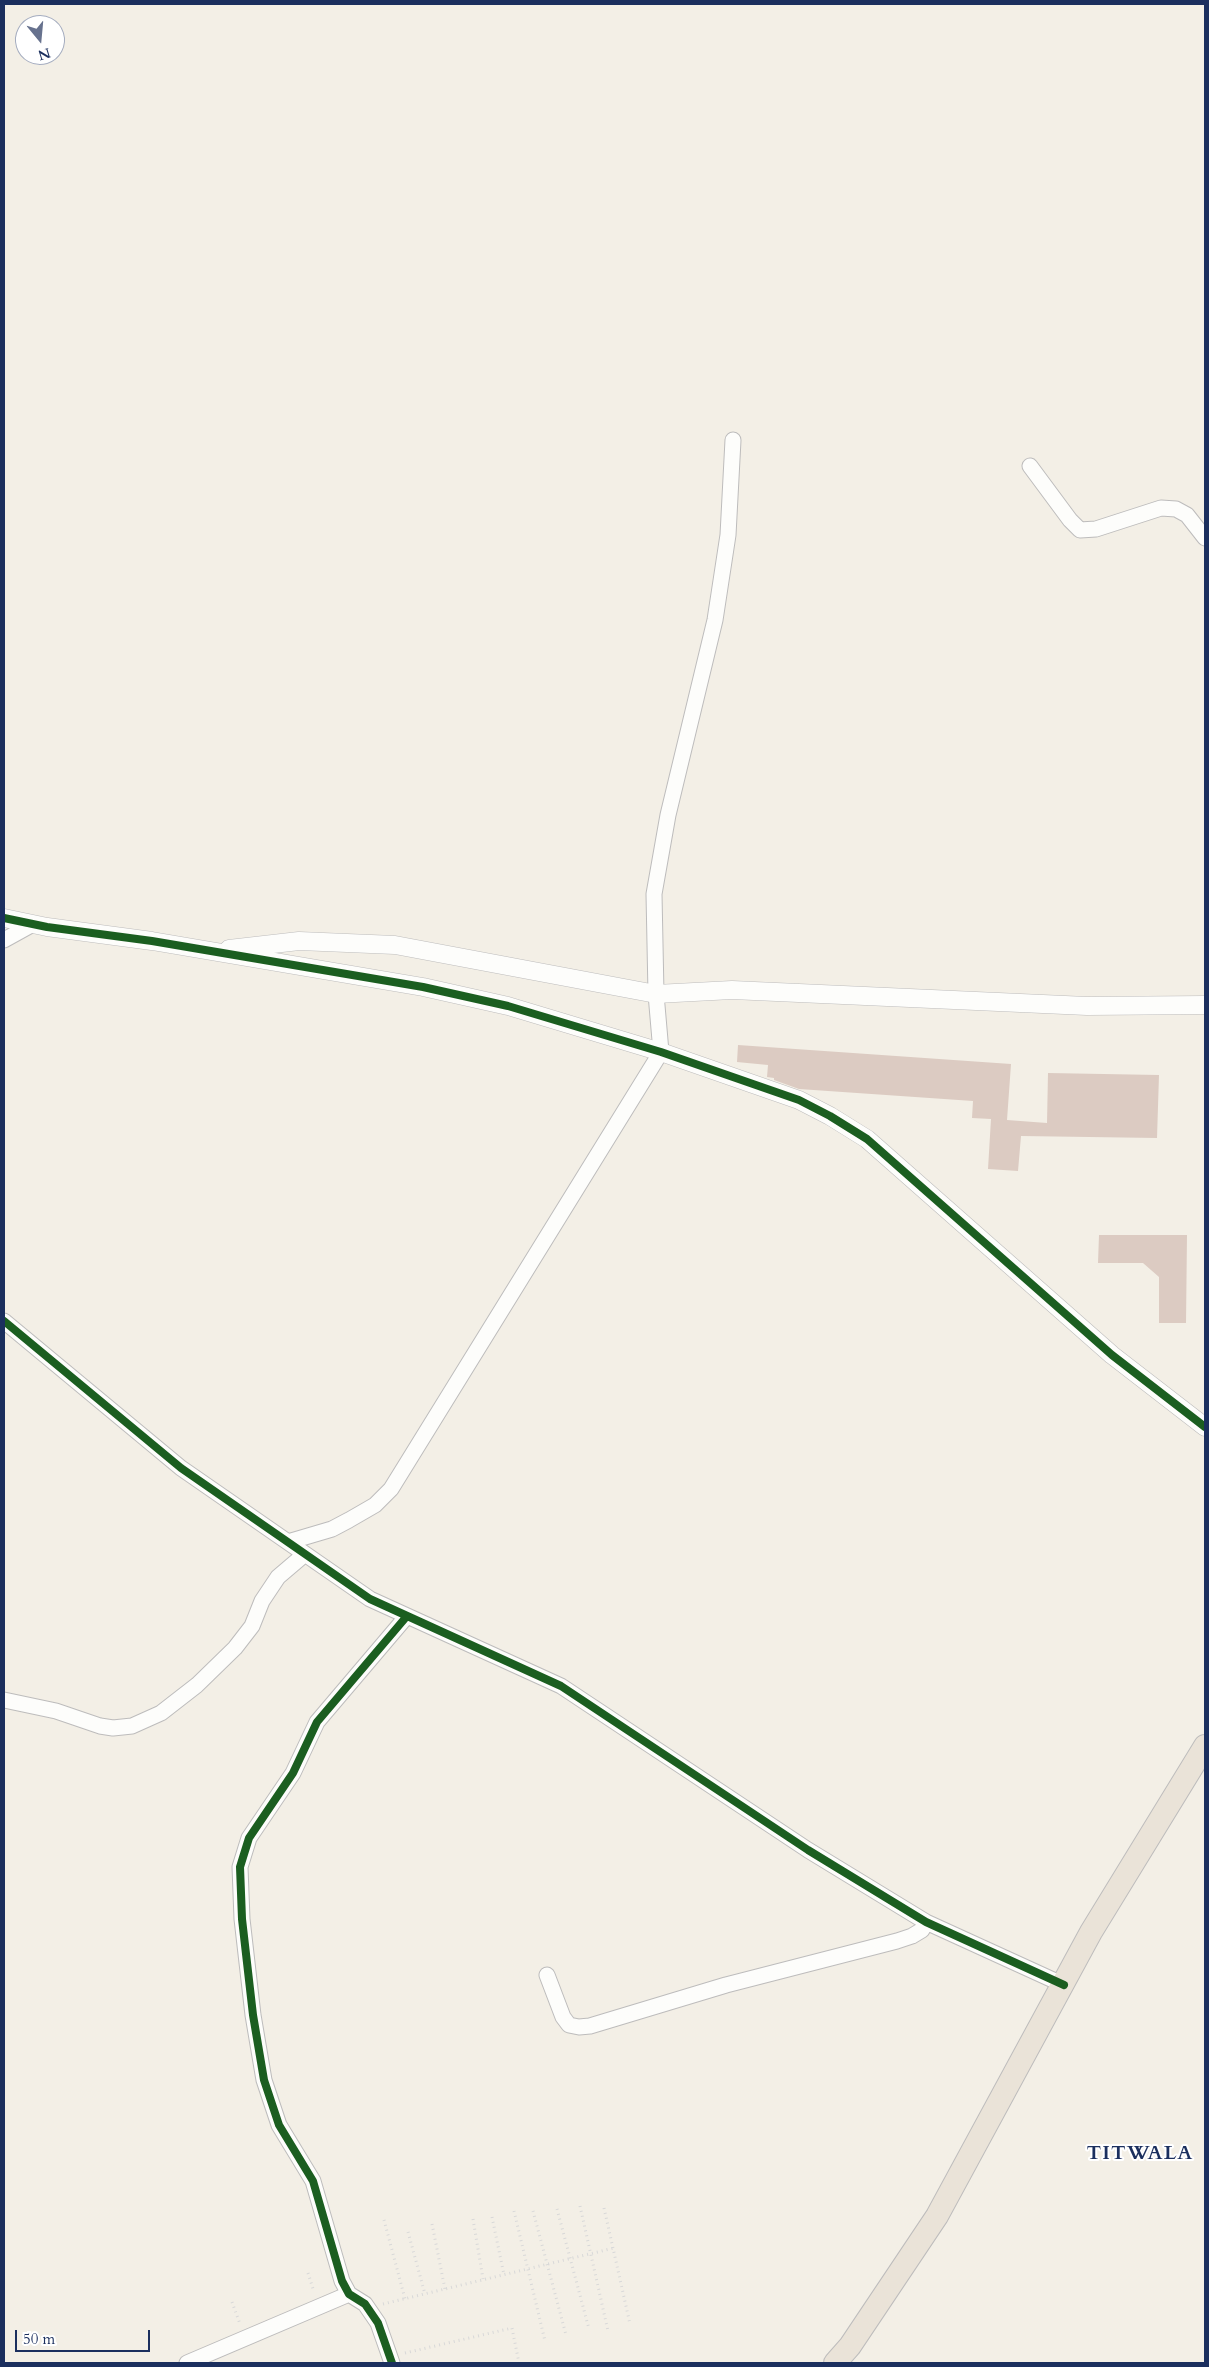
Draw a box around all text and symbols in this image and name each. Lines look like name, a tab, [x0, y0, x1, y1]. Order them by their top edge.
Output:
north arrow	[15, 15, 65, 65]
text: N	[36, 43, 53, 65]
district label: TITWALA	[1086, 2142, 1194, 2166]
scale bar	[18, 2320, 152, 2352]
text: 50 m	[23, 2329, 55, 2349]

